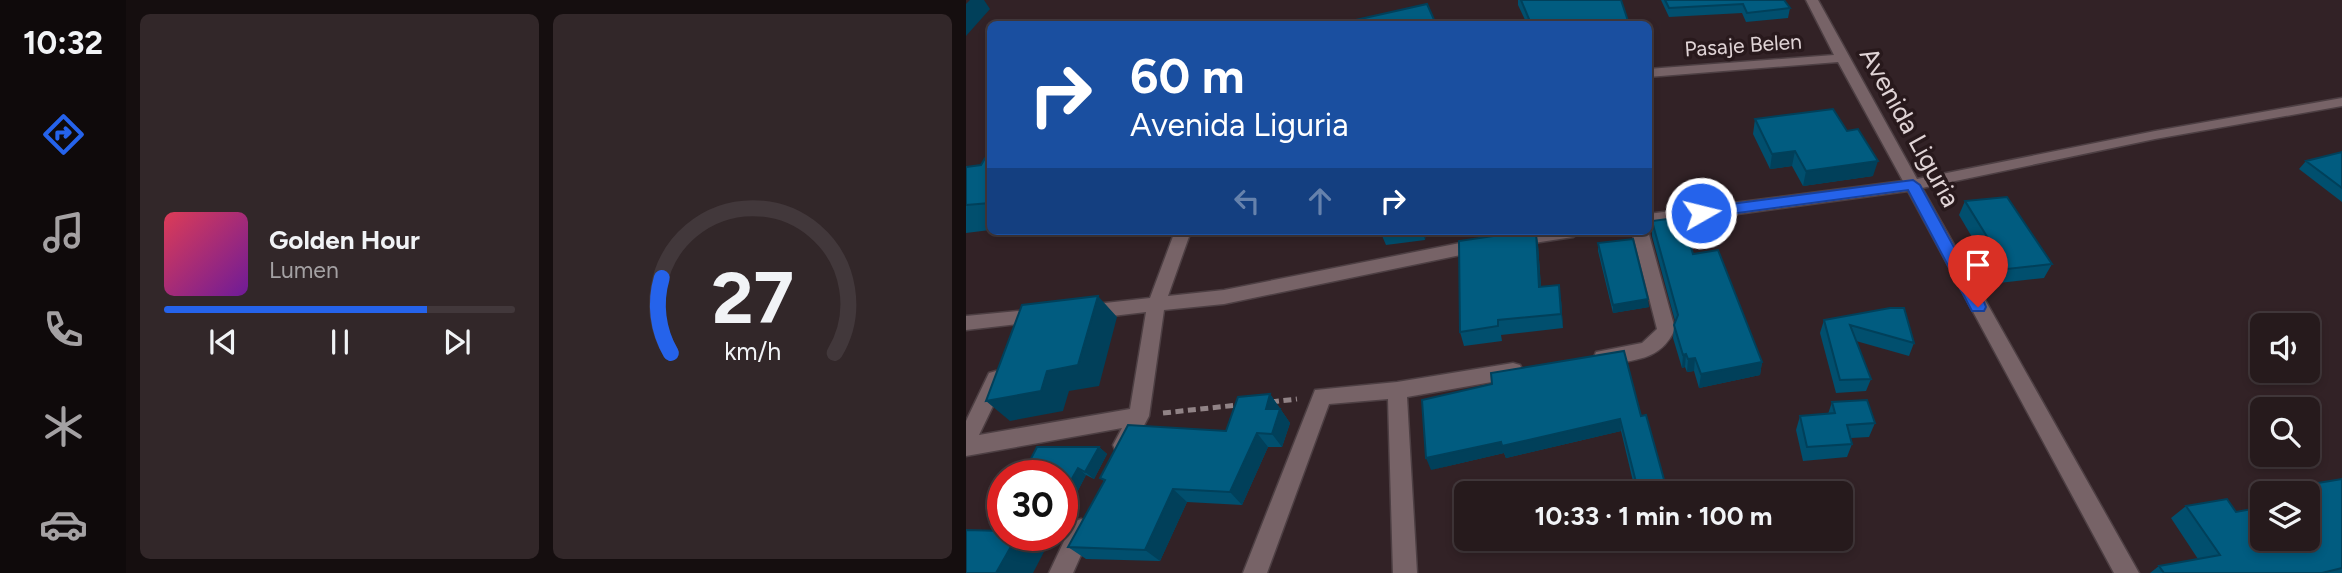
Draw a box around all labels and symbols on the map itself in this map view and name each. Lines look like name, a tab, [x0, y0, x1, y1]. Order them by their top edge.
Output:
street label: Pasaje Belen	[1683, 28, 1803, 62]
street label: Avenida Liguria	[1853, 42, 1967, 212]
position arrow	[1664, 176, 1738, 250]
pin	[1948, 235, 2008, 307]
speed limit sign: 30	[987, 460, 1078, 551]

